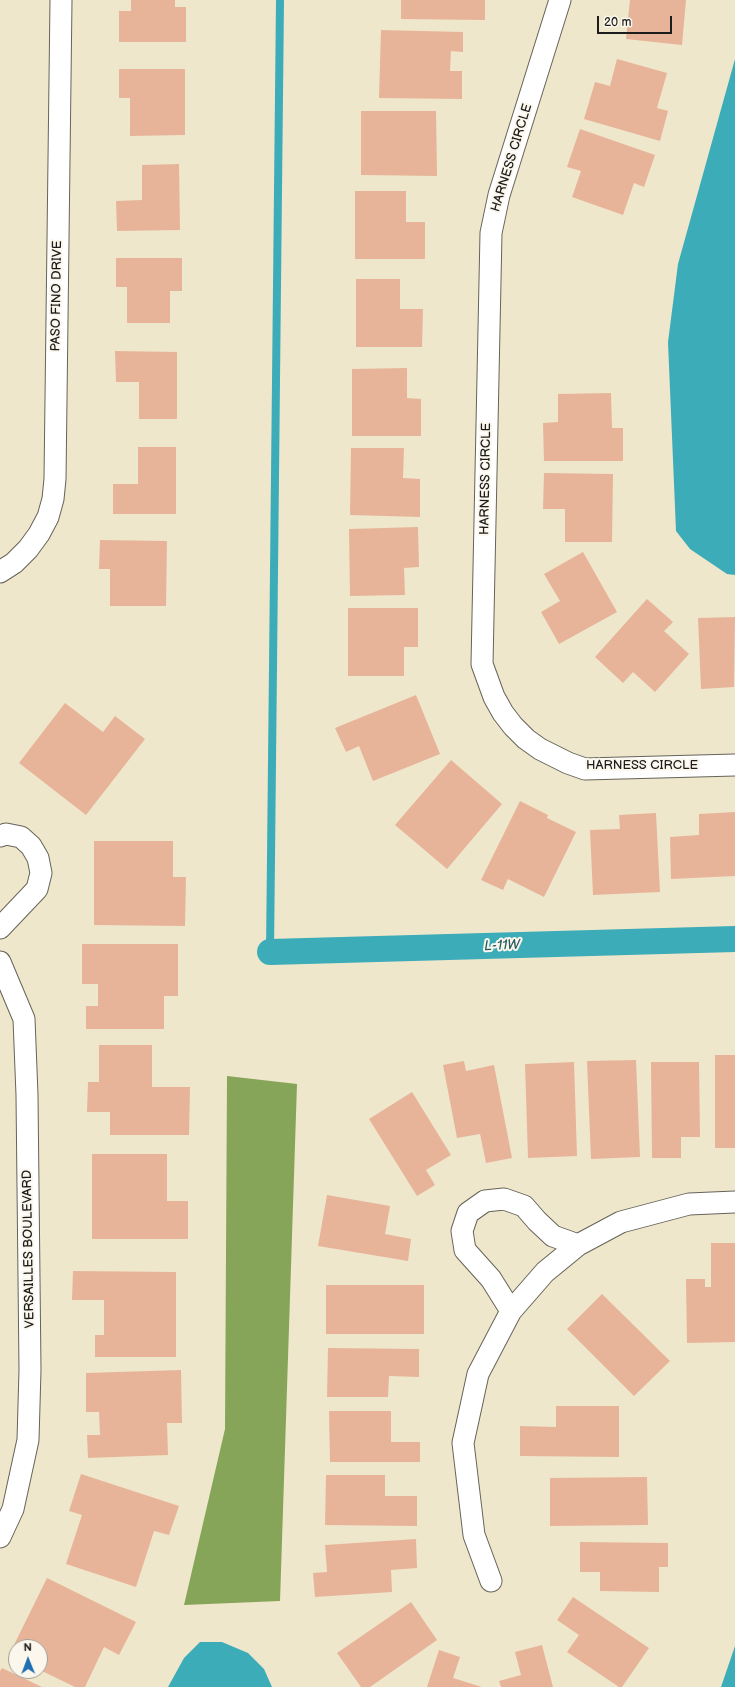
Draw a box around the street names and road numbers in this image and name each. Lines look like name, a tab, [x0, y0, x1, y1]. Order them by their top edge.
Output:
street label: HARNESS CIRCLE	[488, 102, 536, 214]
street label: PASO FINO DRIVE	[48, 240, 66, 352]
street label: HARNESS CIRCLE	[477, 423, 495, 535]
street label: HARNESS CIRCLE	[586, 758, 698, 774]
street label: VERSAILLES BOULEVARD	[20, 1170, 38, 1328]

